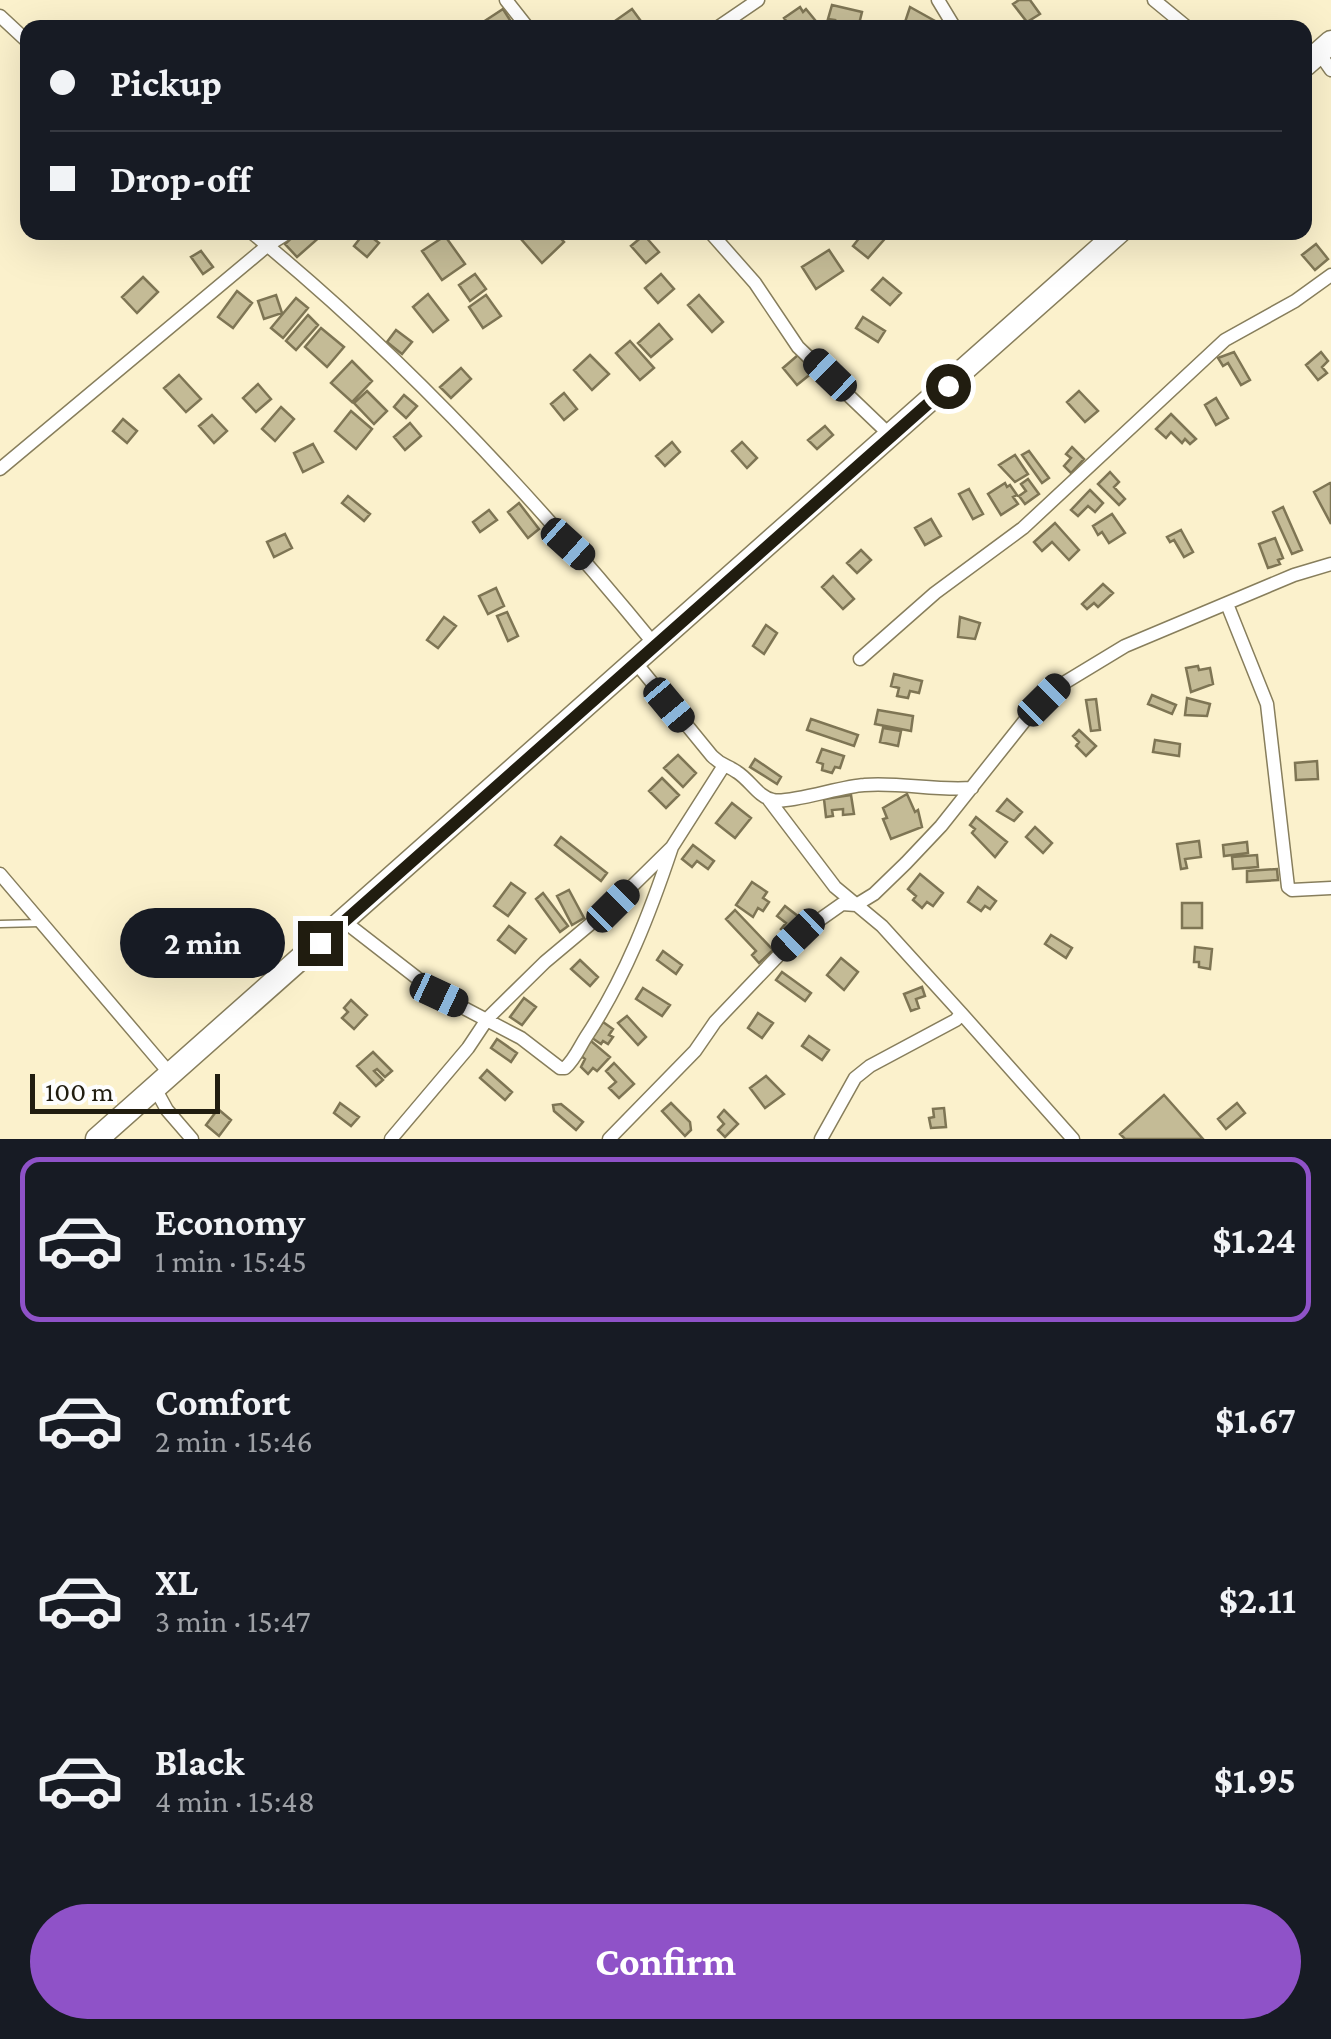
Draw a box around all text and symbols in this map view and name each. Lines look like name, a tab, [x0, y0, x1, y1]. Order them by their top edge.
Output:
text: Pickup	[110, 62, 222, 104]
text: Drop-off	[110, 158, 251, 200]
car	[798, 343, 862, 407]
route start	[926, 364, 971, 409]
car	[536, 513, 600, 575]
car	[1012, 668, 1076, 732]
car	[638, 672, 700, 738]
car	[581, 874, 645, 938]
car	[766, 903, 830, 967]
callout: 2 min	[120, 908, 285, 978]
route end	[298, 921, 343, 966]
text: 2 min	[164, 925, 241, 961]
car	[405, 969, 473, 1021]
scale bar	[30, 1069, 220, 1114]
text: 100 m	[45, 1076, 114, 1107]
icon: car	[35, 1195, 125, 1285]
text: Economy	[155, 1201, 305, 1243]
text: $1.24	[1212, 1219, 1296, 1261]
text: 1 min · 15:45	[155, 1243, 307, 1279]
icon: car	[35, 1375, 125, 1465]
text: Comfort	[155, 1381, 291, 1423]
text: $1.67	[1215, 1399, 1296, 1441]
text: 2 min · 15:46	[155, 1423, 313, 1459]
icon: car	[35, 1555, 125, 1645]
text: XL	[155, 1561, 198, 1603]
text: $2.11	[1219, 1579, 1296, 1621]
text: 3 min · 15:47	[155, 1603, 311, 1639]
icon: car	[35, 1735, 125, 1825]
text: Black	[155, 1741, 244, 1783]
text: $1.95	[1214, 1759, 1296, 1801]
text: 4 min · 15:48	[155, 1783, 315, 1819]
button: Confirm	[30, 1904, 1301, 2019]

